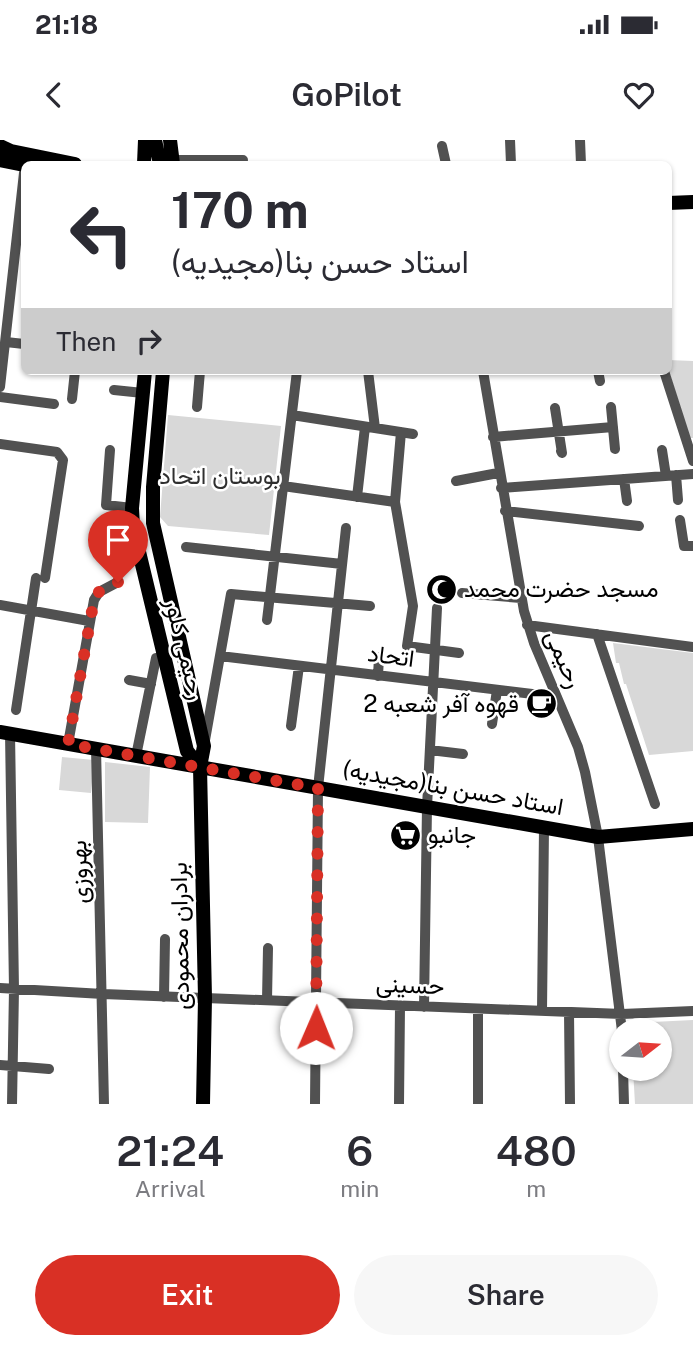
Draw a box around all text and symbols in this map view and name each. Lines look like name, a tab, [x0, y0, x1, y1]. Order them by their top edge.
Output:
text: 21:18	[35, 9, 98, 40]
icon: back	[35, 76, 73, 114]
text: GoPilot	[291, 76, 402, 113]
icon: heart	[620, 76, 658, 114]
text: 170 m	[171, 181, 309, 239]
icon: left	[56, 189, 147, 280]
text: استاد حسن بنا(مجیدیه)	[171, 243, 469, 280]
icon: right	[130, 322, 168, 360]
text: Then	[56, 326, 116, 357]
park label: بوستان اتحاد	[159, 461, 281, 491]
pin	[88, 510, 148, 582]
icon: arrive	[99, 521, 137, 559]
mosque icon: مسجد حضرت محمد	[424, 572, 458, 606]
place label: مسجد حضرت محمد	[464, 574, 659, 604]
street label: رحیمی کلور	[158, 594, 212, 703]
street label: رحیمی	[538, 625, 590, 693]
street label: اتحاد	[366, 638, 416, 672]
cafe icon: قهوه آفر شعبه 2	[525, 687, 559, 721]
place label: قهوه آفر شعبه 2	[363, 689, 519, 719]
street label: استاد حسن بنا(مجیدیه)	[341, 754, 566, 821]
supermarket icon: جانبو	[388, 818, 422, 852]
place label: جانبو	[428, 820, 476, 850]
street label: بهروزی	[63, 840, 95, 904]
street label: برادران محمودی	[164, 862, 196, 1010]
street label: حسینی	[375, 969, 445, 1000]
position arrow	[279, 991, 353, 1065]
north arrow	[609, 1018, 672, 1082]
map controls	[609, 1018, 672, 1081]
text: 21:24	[116, 1126, 224, 1175]
text: 6	[346, 1126, 373, 1175]
text: 480	[496, 1126, 577, 1175]
text: Arrival	[135, 1175, 206, 1202]
text: min	[340, 1175, 379, 1202]
text: m	[526, 1175, 546, 1202]
button: Exit	[35, 1255, 340, 1335]
button: Share	[354, 1255, 658, 1335]

